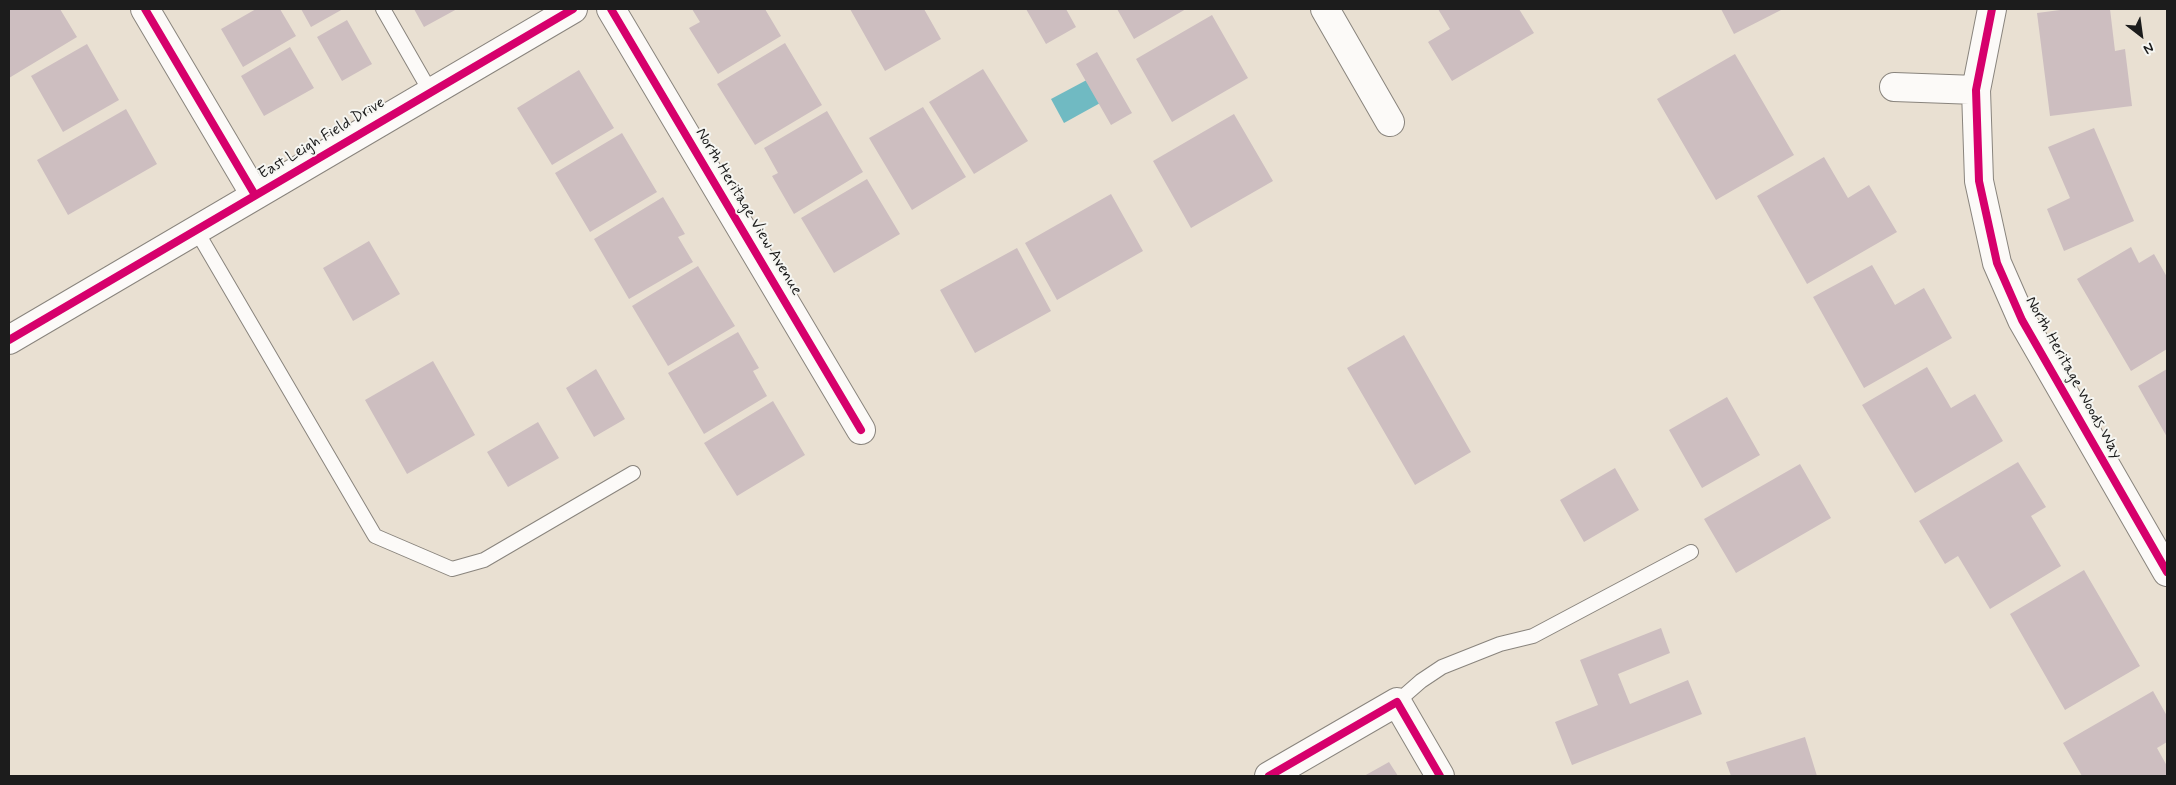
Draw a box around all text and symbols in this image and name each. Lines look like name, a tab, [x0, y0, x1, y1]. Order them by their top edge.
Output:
north arrow	[2116, 10, 2166, 60]
text: N	[2140, 38, 2157, 58]
street label: East Leigh Field Drive	[255, 94, 389, 184]
street label: North Heritage View Avenue	[690, 125, 806, 299]
street label: North Heritage Woods Way	[2020, 293, 2126, 463]

